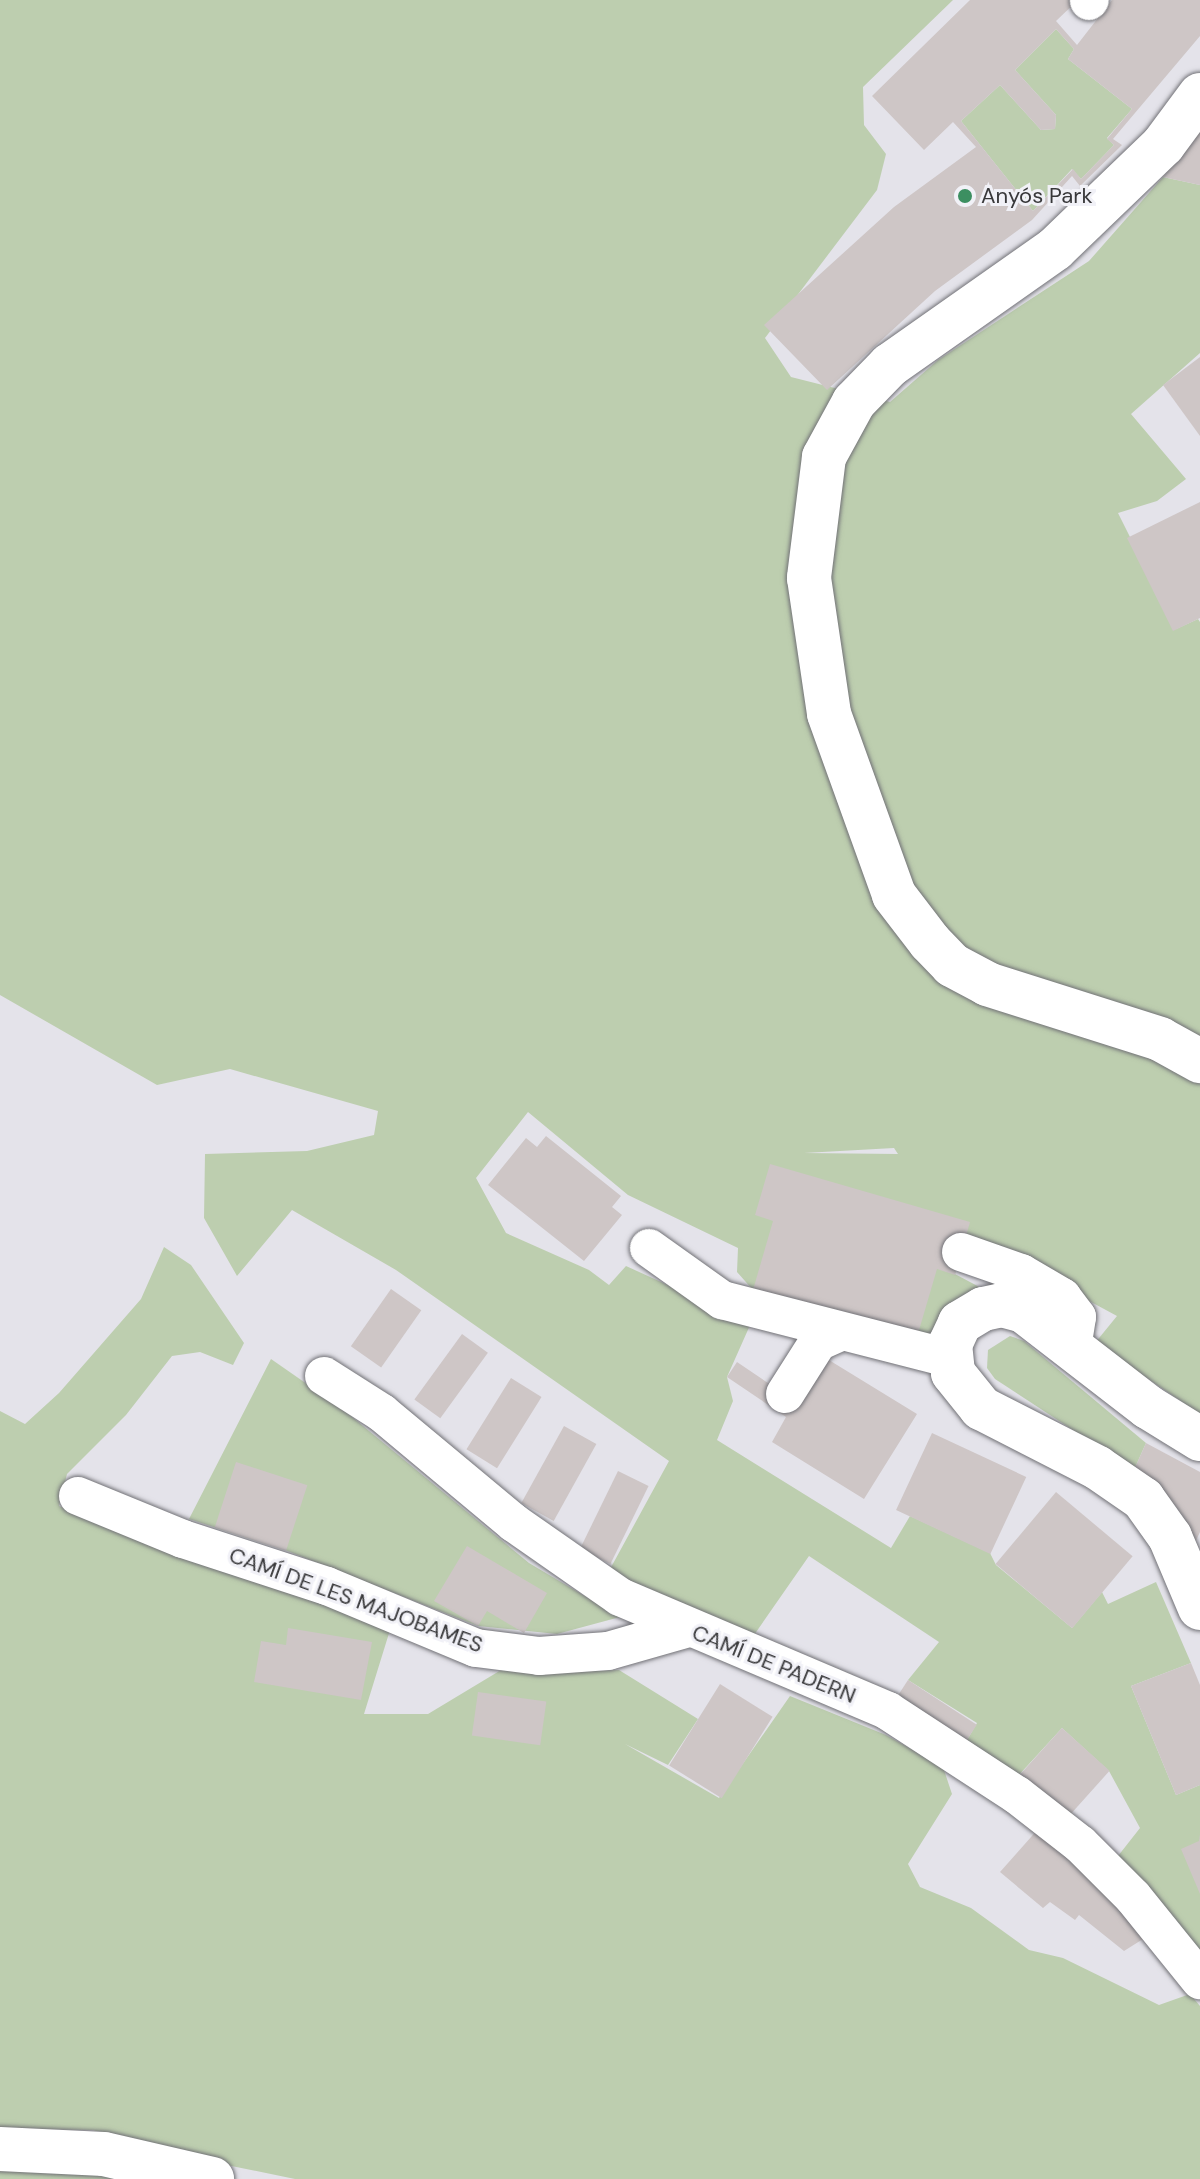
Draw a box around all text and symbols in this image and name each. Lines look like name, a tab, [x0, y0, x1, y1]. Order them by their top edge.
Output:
place label: Anyós Park	[981, 183, 1092, 209]
marker: Anyós Park	[956, 187, 974, 205]
street label: CAMÍ DE LES MAJOBAMES	[226, 1542, 486, 1658]
street label: CAMÍ DE PADERN	[688, 1619, 860, 1709]

